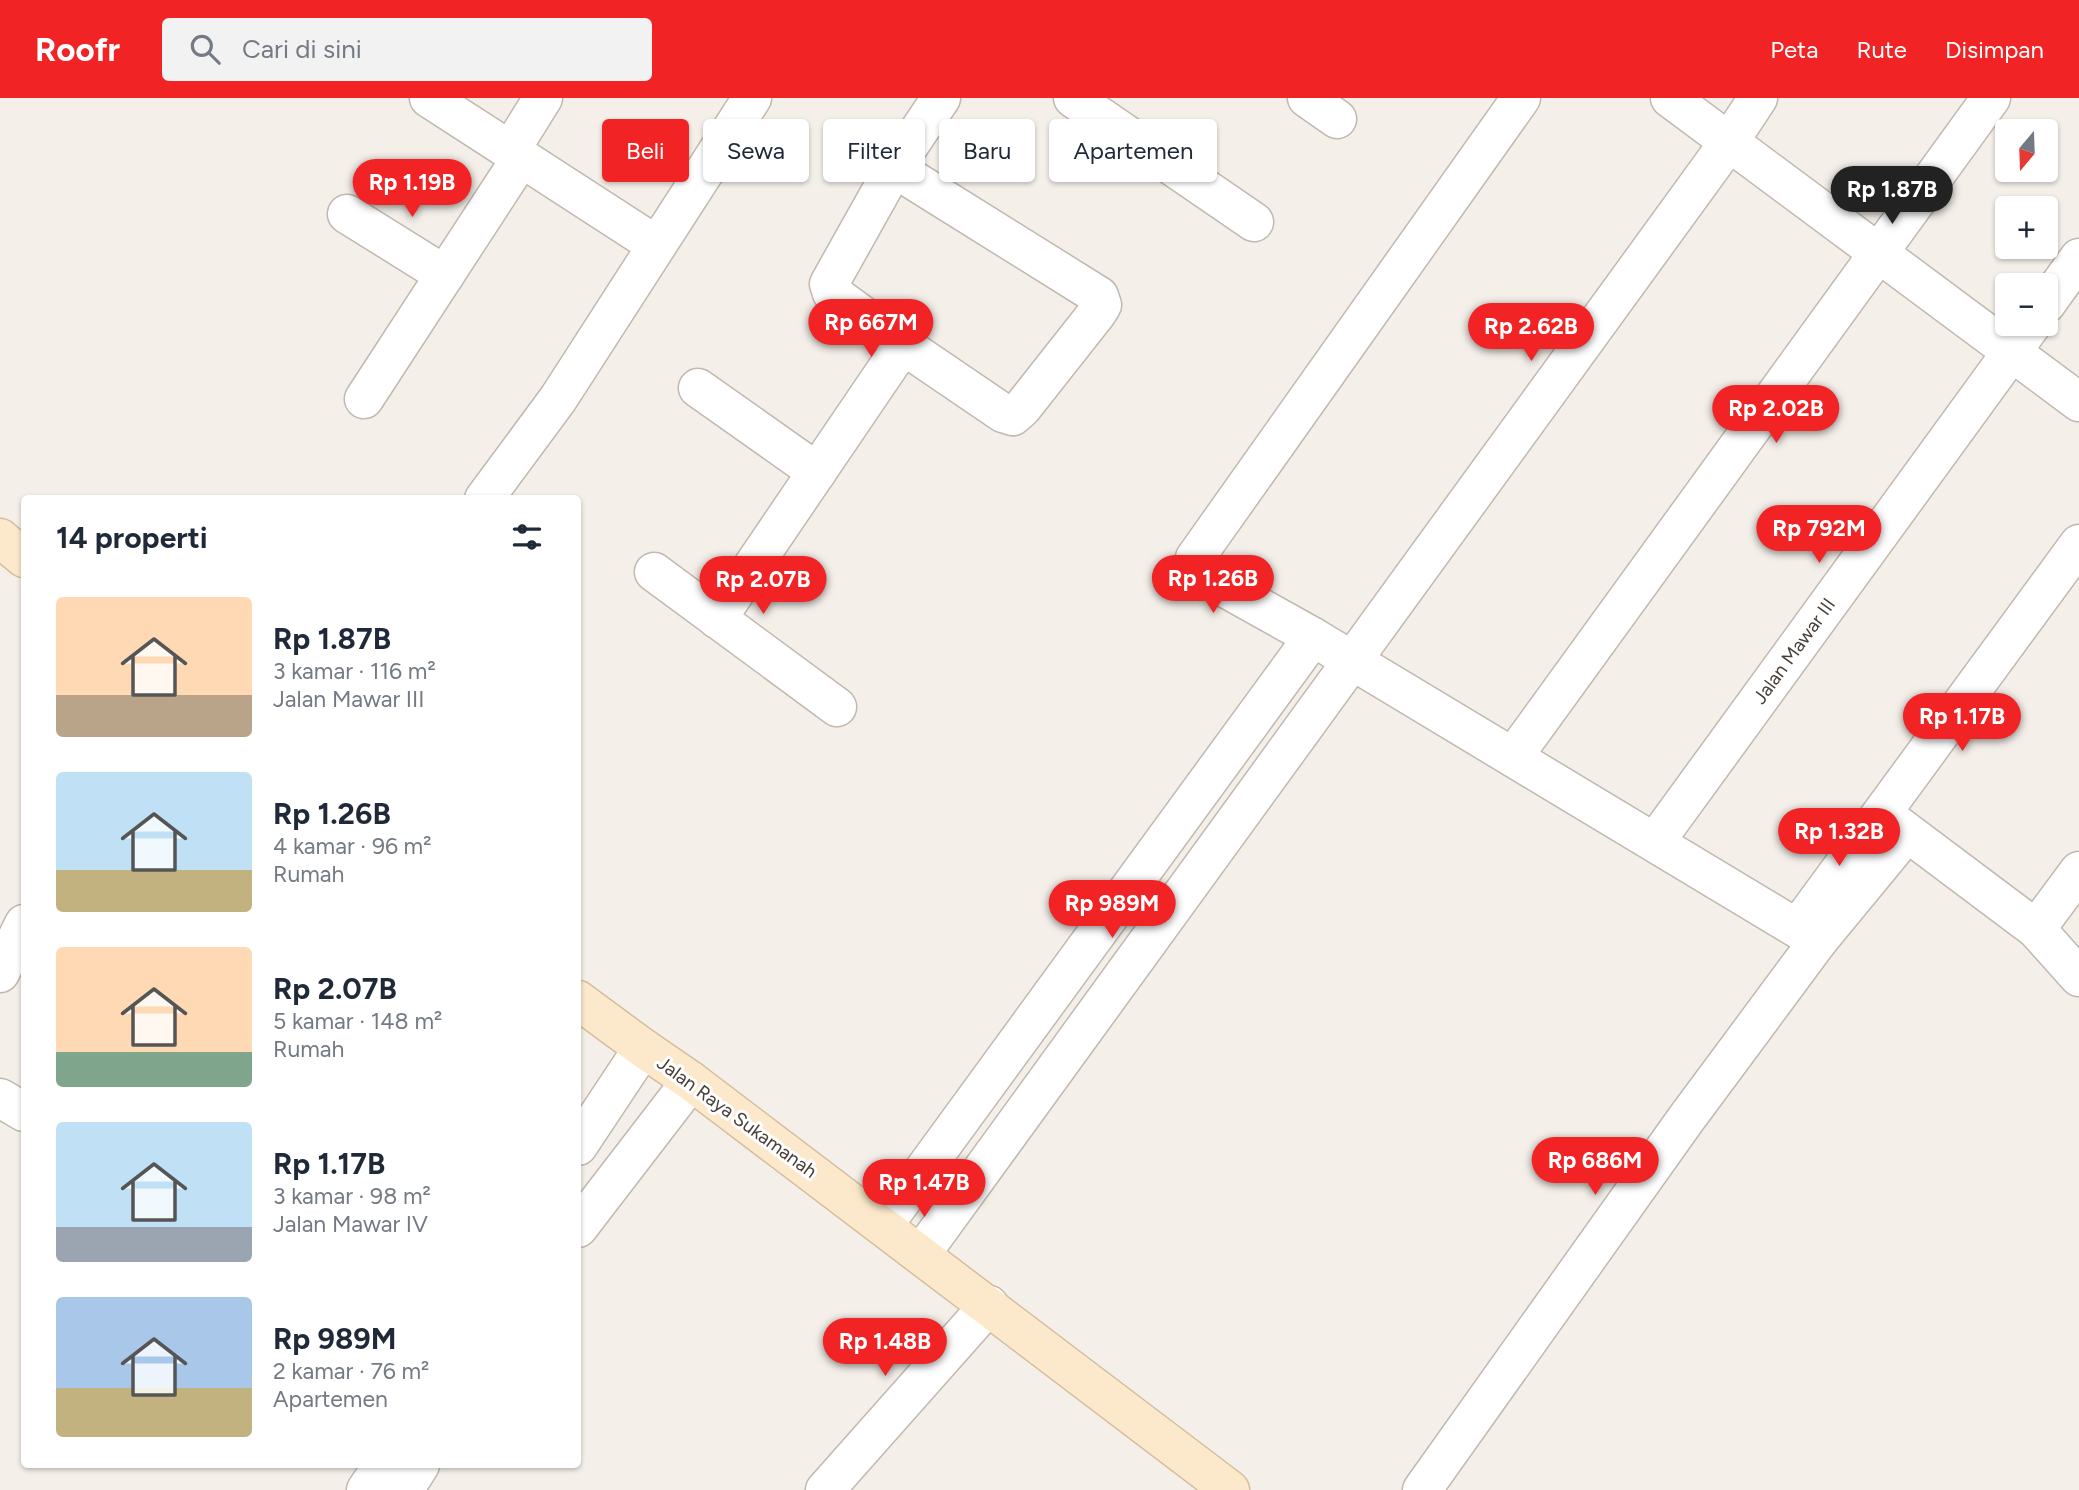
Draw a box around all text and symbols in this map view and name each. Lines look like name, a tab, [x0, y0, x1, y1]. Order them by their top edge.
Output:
search box	[162, 18, 652, 81]
text: Roofr	[35, 30, 120, 69]
icon: search	[186, 30, 224, 68]
text: Cari di sini	[242, 33, 362, 65]
text: Peta	[1770, 35, 1818, 64]
text: Rute	[1856, 35, 1907, 64]
text: Disimpan	[1945, 35, 2044, 64]
chip: Beli	[602, 119, 689, 182]
chip: Sewa	[703, 119, 809, 182]
chip: Filter	[823, 119, 925, 182]
chip: Baru	[939, 119, 1035, 182]
chip: Apartemen	[1049, 119, 1217, 182]
north arrow	[1995, 119, 2058, 182]
map controls	[1995, 119, 2058, 336]
pin: Rp 1.19B	[340, 159, 484, 219]
pin: Rp 1.87B	[1820, 166, 1964, 226]
text: Rp 1.19B	[369, 168, 455, 196]
text: Rp 1.87B	[1847, 175, 1937, 203]
button: +	[1995, 196, 2058, 259]
button: −	[1995, 273, 2058, 336]
pin: Rp 667M	[806, 300, 936, 359]
pin: Rp 2.62B	[1459, 303, 1603, 363]
text: Rp 667M	[824, 308, 918, 336]
text: Rp 2.62B	[1484, 312, 1578, 340]
pin: Rp 2.02B	[1704, 386, 1848, 445]
text: Rp 2.02B	[1728, 394, 1824, 422]
pin: Rp 792M	[1754, 505, 1884, 565]
text: Rp 792M	[1772, 514, 1866, 542]
icon: filters	[508, 518, 546, 556]
text: 14 properti	[56, 519, 208, 556]
pin: Rp 2.07B	[691, 556, 835, 616]
pin: Rp 1.26B	[1141, 556, 1285, 615]
text: Rp 1.26B	[1168, 564, 1258, 592]
text: Rp 2.07B	[716, 565, 810, 593]
street label: Jalan Mawar III	[1748, 594, 1840, 708]
text: Rp 1.87B	[273, 620, 391, 657]
icon: home	[112, 625, 196, 709]
text: 3 kamar · 116 m²	[273, 657, 436, 685]
text: Jalan Mawar III	[273, 685, 425, 713]
pin: Rp 1.17B	[1890, 694, 2034, 753]
text: Rp 1.17B	[1919, 702, 2005, 730]
text: Rp 1.26B	[273, 795, 391, 832]
icon: home	[112, 800, 196, 884]
pin: Rp 1.32B	[1767, 808, 1911, 868]
text: Rp 1.32B	[1794, 817, 1884, 845]
text: 4 kamar · 96 m²	[273, 832, 431, 860]
text: Rumah	[273, 860, 344, 888]
pin: Rp 989M	[1047, 880, 1177, 940]
text: Rp 989M	[1065, 889, 1159, 917]
text: Rp 2.07B	[273, 970, 397, 1007]
icon: home	[112, 975, 196, 1059]
text: 5 kamar · 148 m²	[273, 1007, 442, 1035]
text: Rumah	[273, 1035, 344, 1063]
street label: Jalan Raya Sukamanah	[653, 1051, 821, 1183]
pin: Rp 686M	[1530, 1138, 1660, 1197]
text: Rp 1.17B	[273, 1145, 385, 1182]
text: Rp 686M	[1548, 1146, 1642, 1174]
icon: home	[112, 1150, 196, 1234]
pin: Rp 1.47B	[852, 1160, 996, 1219]
text: Rp 1.47B	[879, 1168, 969, 1196]
text: 3 kamar · 98 m²	[273, 1182, 431, 1210]
text: Jalan Mawar IV	[273, 1210, 428, 1238]
pin: Rp 1.48B	[813, 1318, 957, 1378]
text: Rp 989M	[273, 1320, 396, 1357]
icon: home	[112, 1325, 196, 1409]
text: Rp 1.48B	[839, 1327, 931, 1355]
text: 2 kamar · 76 m²	[273, 1357, 429, 1385]
text: Apartemen	[273, 1385, 388, 1413]

